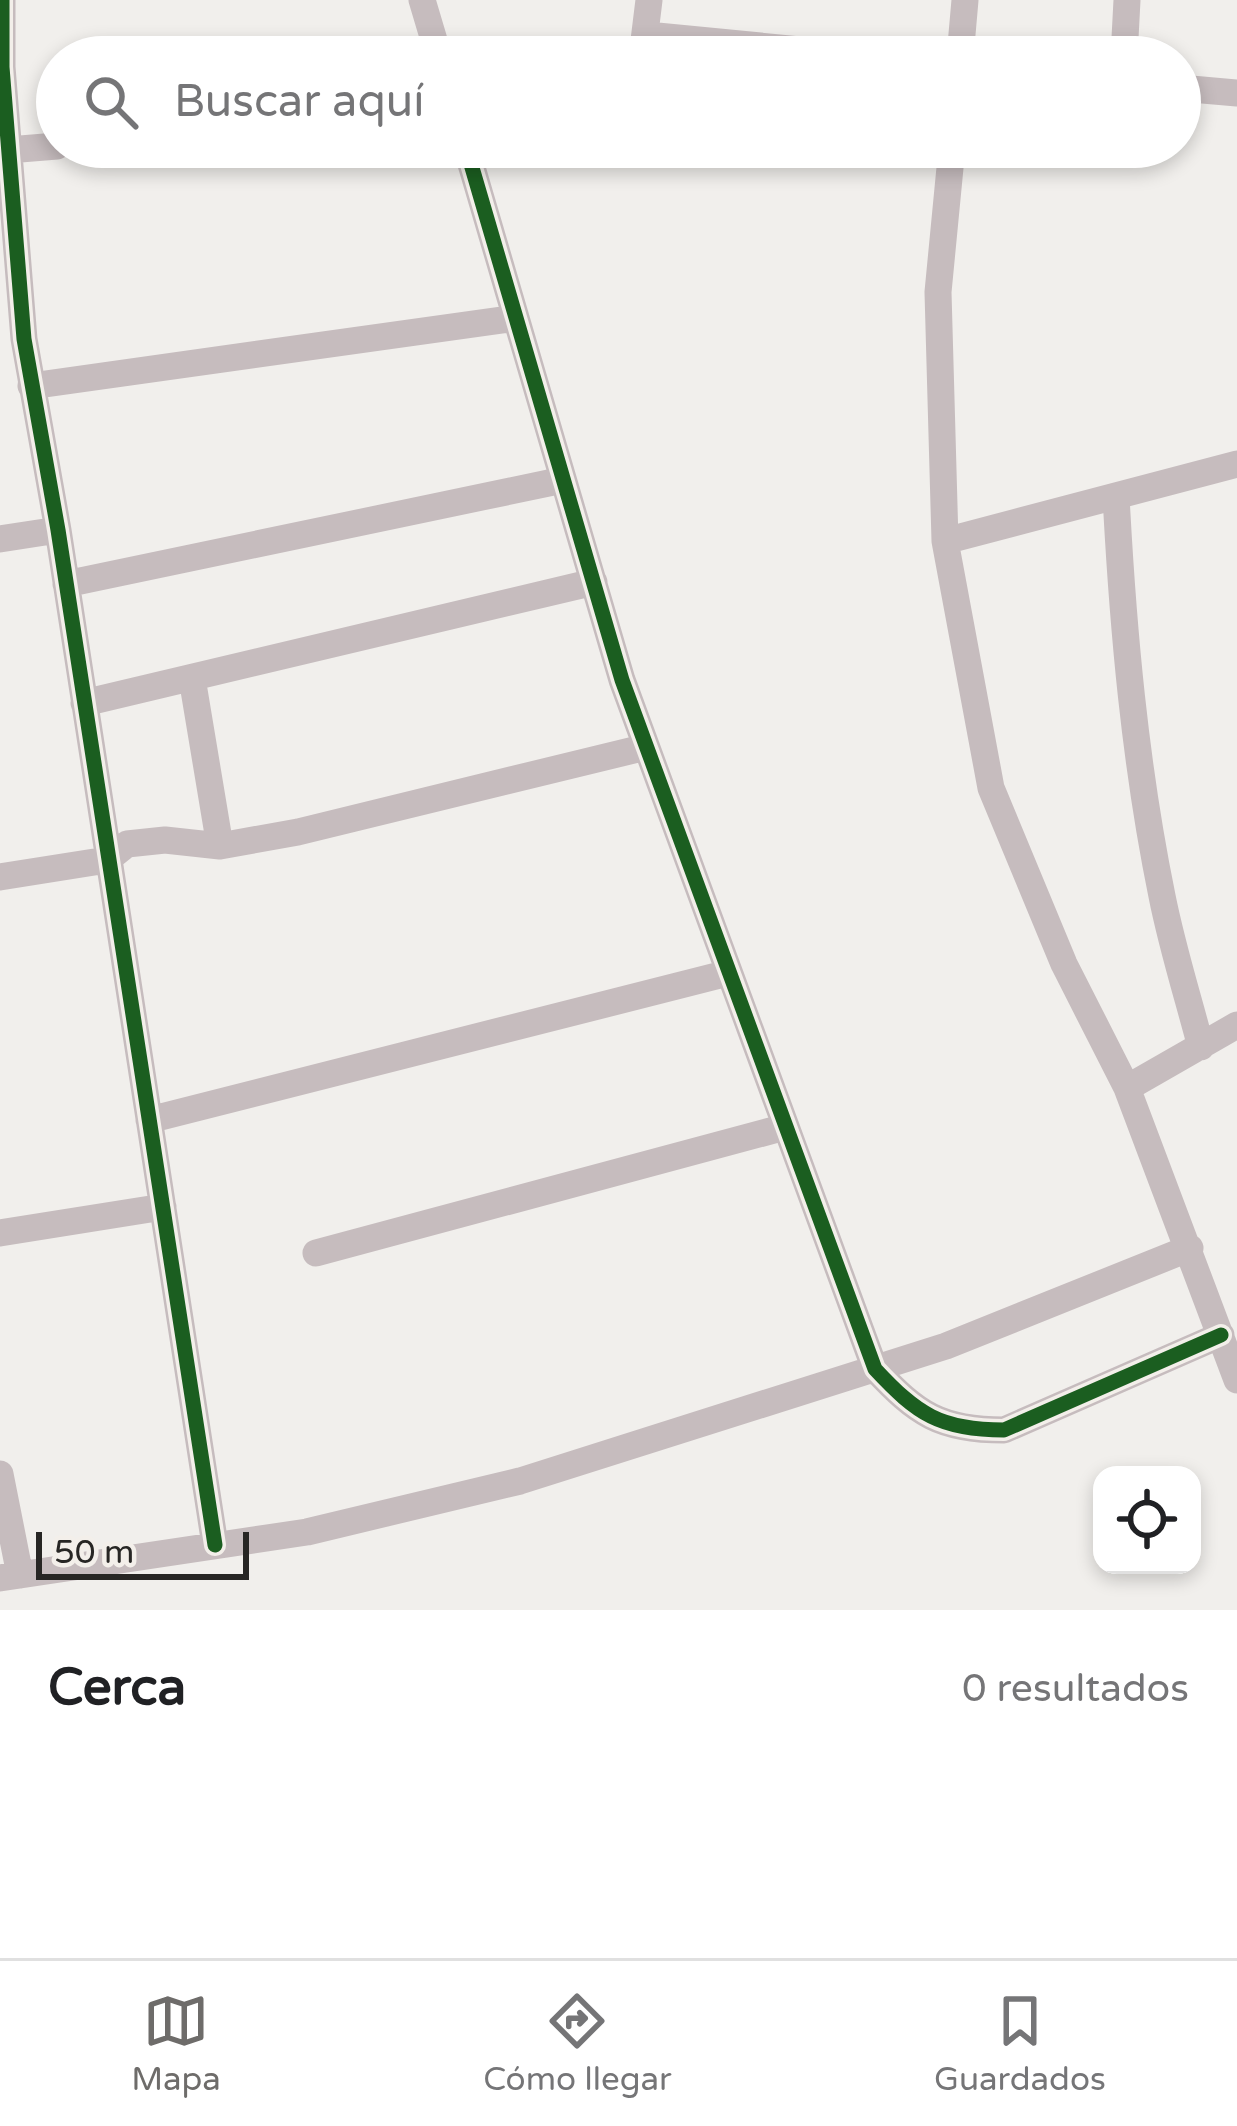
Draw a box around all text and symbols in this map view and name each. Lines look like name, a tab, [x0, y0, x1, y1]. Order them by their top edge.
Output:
search box	[36, 36, 1201, 168]
icon: search	[78, 69, 144, 135]
text: Buscar aquí	[174, 75, 424, 129]
map controls	[1093, 1466, 1201, 1574]
button: locate	[1093, 1466, 1201, 1574]
scale bar	[36, 1526, 249, 1579]
text: 50 m	[54, 1533, 134, 1572]
text: Cerca	[48, 1657, 186, 1719]
text: 0 resultados	[962, 1665, 1189, 1712]
tab: Mapa	[131, 1988, 221, 2099]
tab: Cómo llegar	[483, 1988, 672, 2099]
tab: Guardados	[934, 1988, 1106, 2099]

